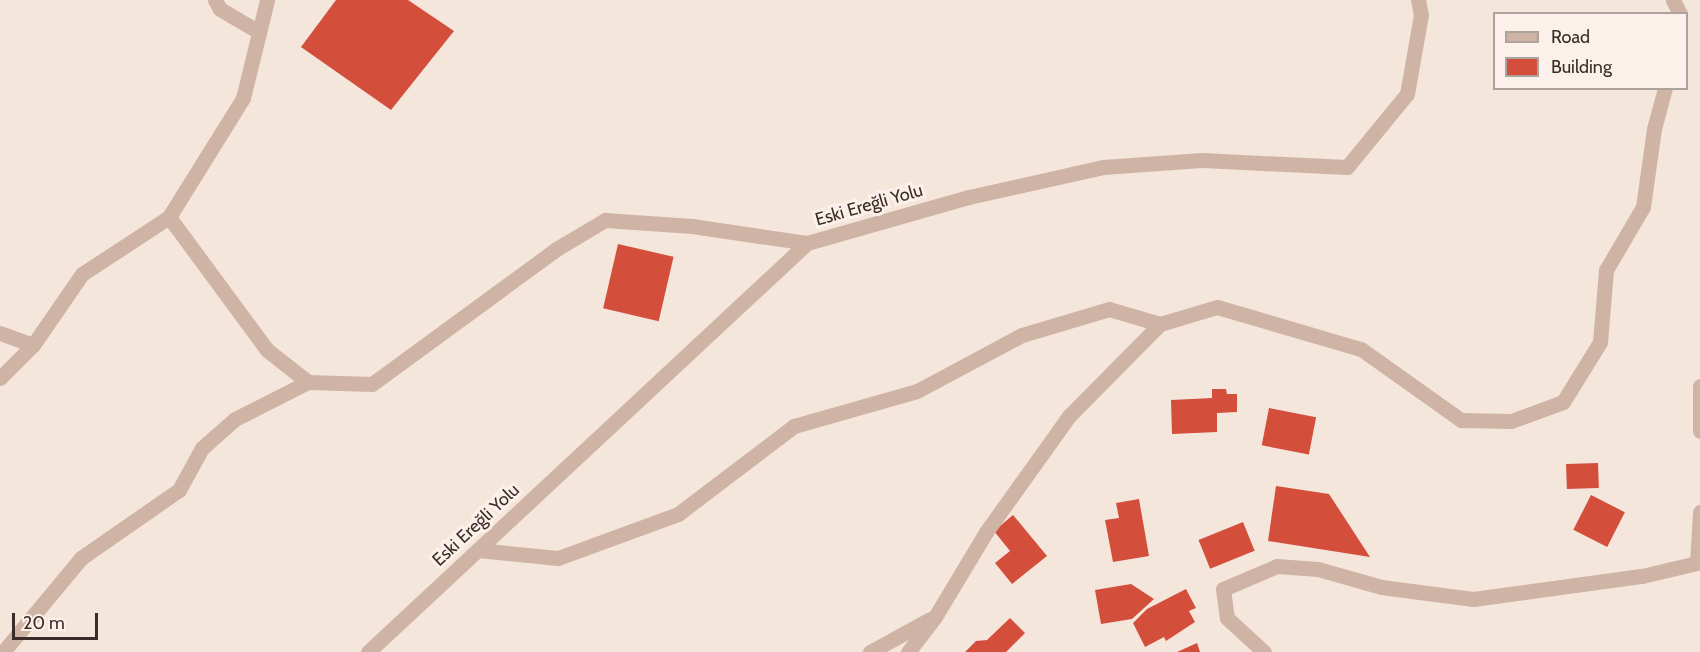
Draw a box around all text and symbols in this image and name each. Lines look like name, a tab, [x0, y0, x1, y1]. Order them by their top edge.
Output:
legend	[1493, 12, 1688, 90]
text: Road	[1551, 26, 1590, 48]
text: Building	[1551, 56, 1612, 78]
street label: Eski Ereğli Yolu	[813, 179, 925, 231]
street label: Eski Ereğli Yolu	[428, 479, 524, 571]
scale bar	[15, 601, 100, 639]
text: 20 m	[23, 612, 65, 634]

